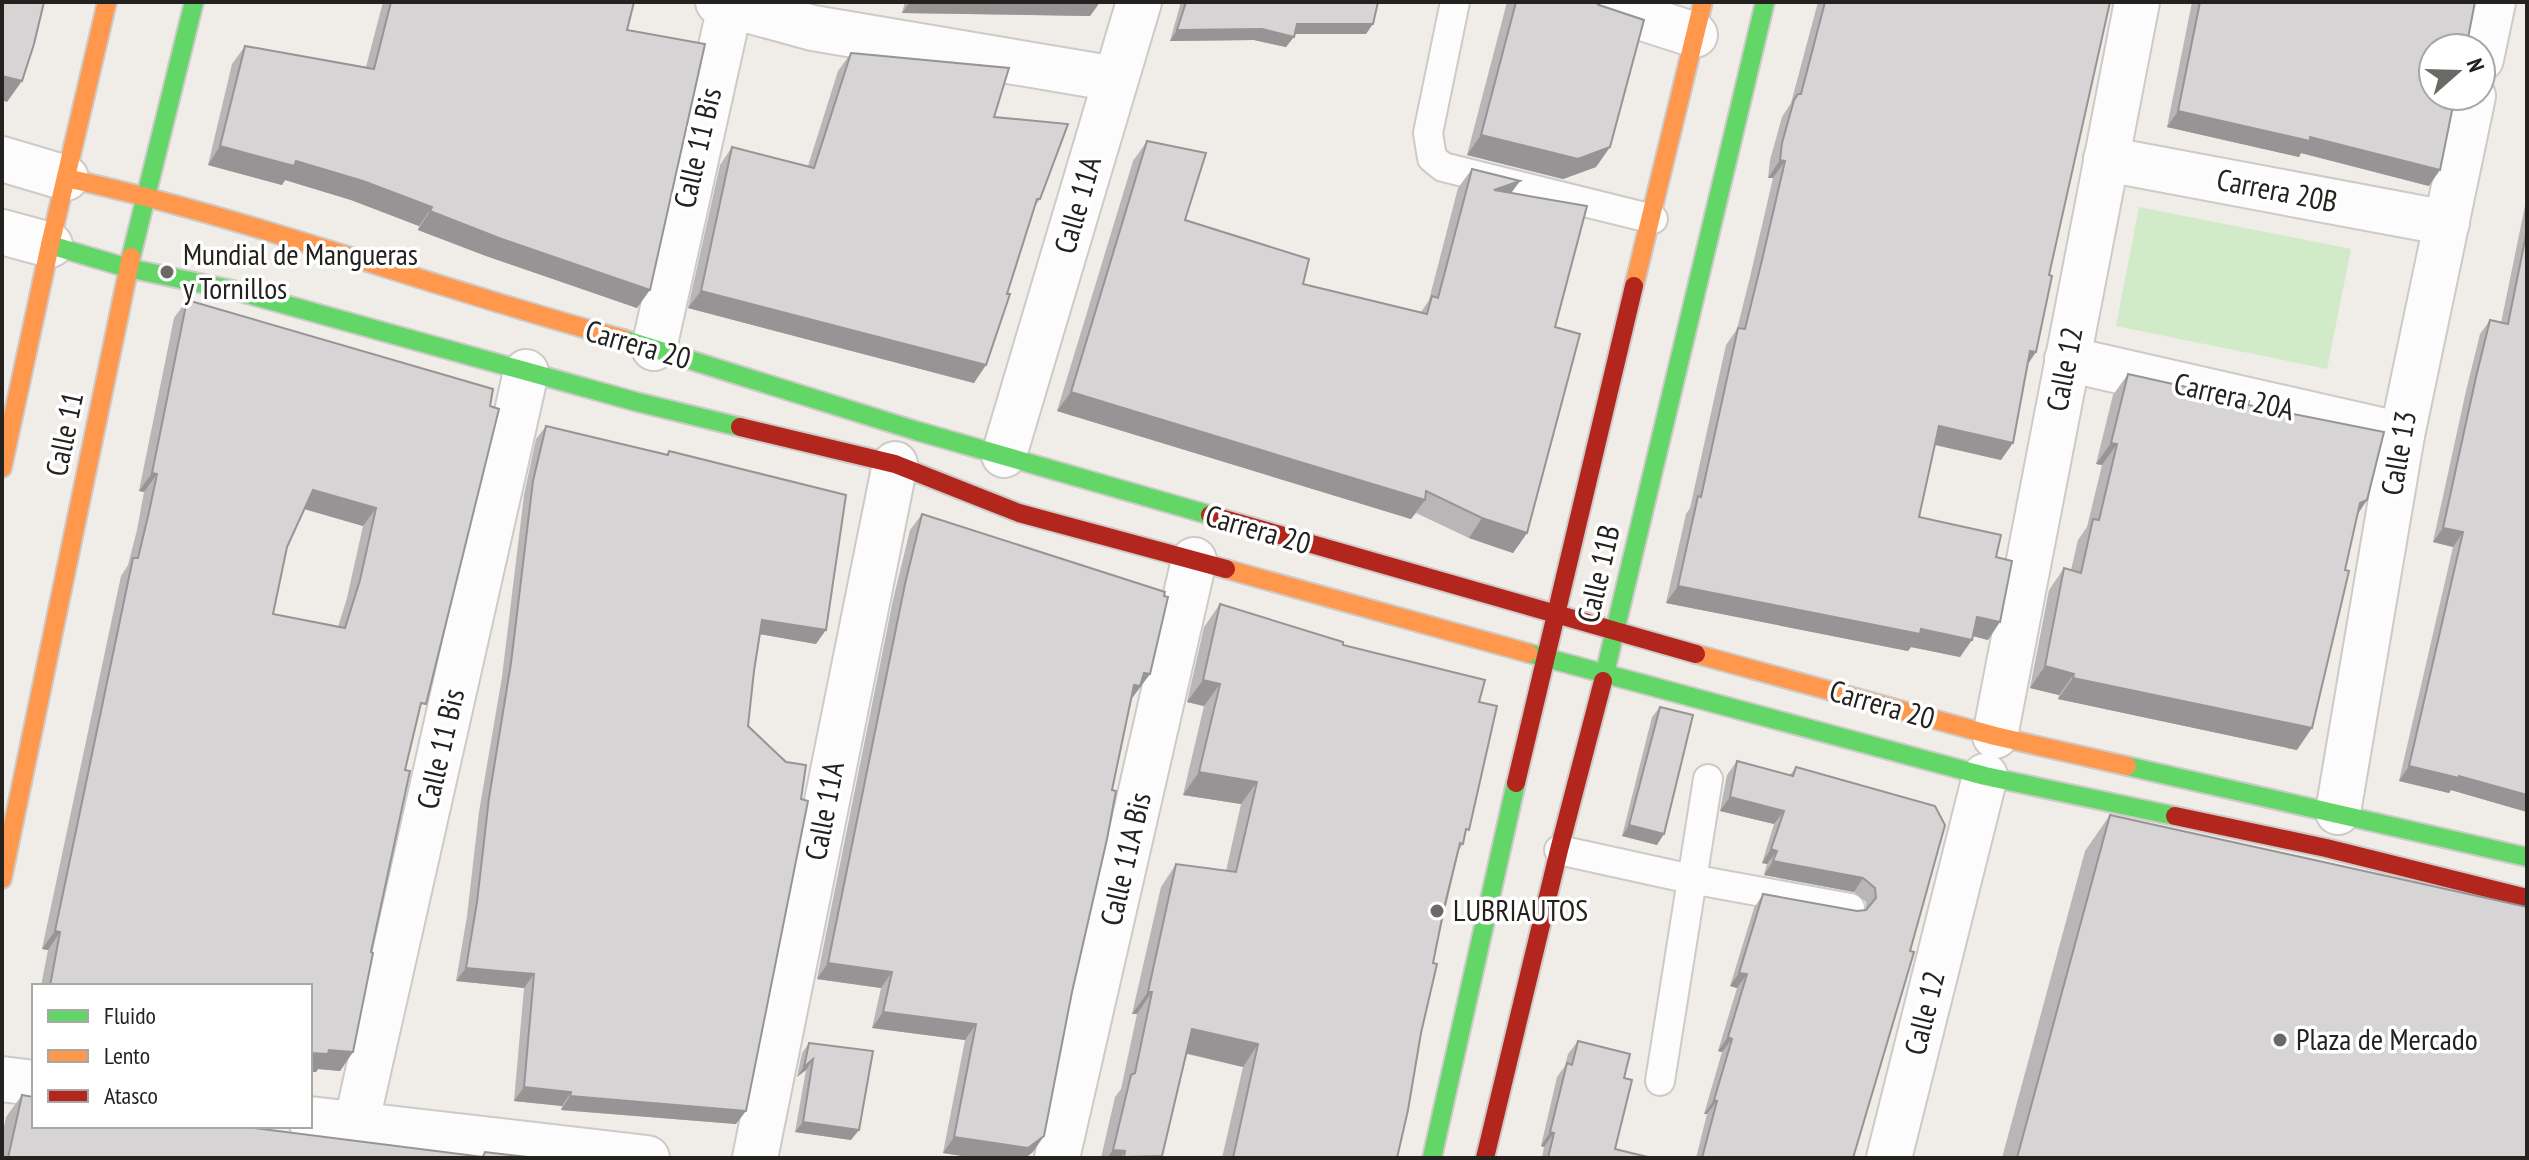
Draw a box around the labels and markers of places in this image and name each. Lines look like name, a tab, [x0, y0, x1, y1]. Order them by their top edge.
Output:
place label: Mundial de Mangueras y Tornillos	[183, 234, 418, 307]
marker: Mundial de Mangueras y Tornillos	[158, 263, 176, 281]
place label: LUBRIAUTOS	[1453, 890, 1588, 929]
marker: LUBRIAUTOS	[1428, 902, 1446, 920]
place label: Plaza de Mercado	[2296, 1019, 2478, 1058]
marker: Plaza de Mercado	[2271, 1031, 2289, 1049]

